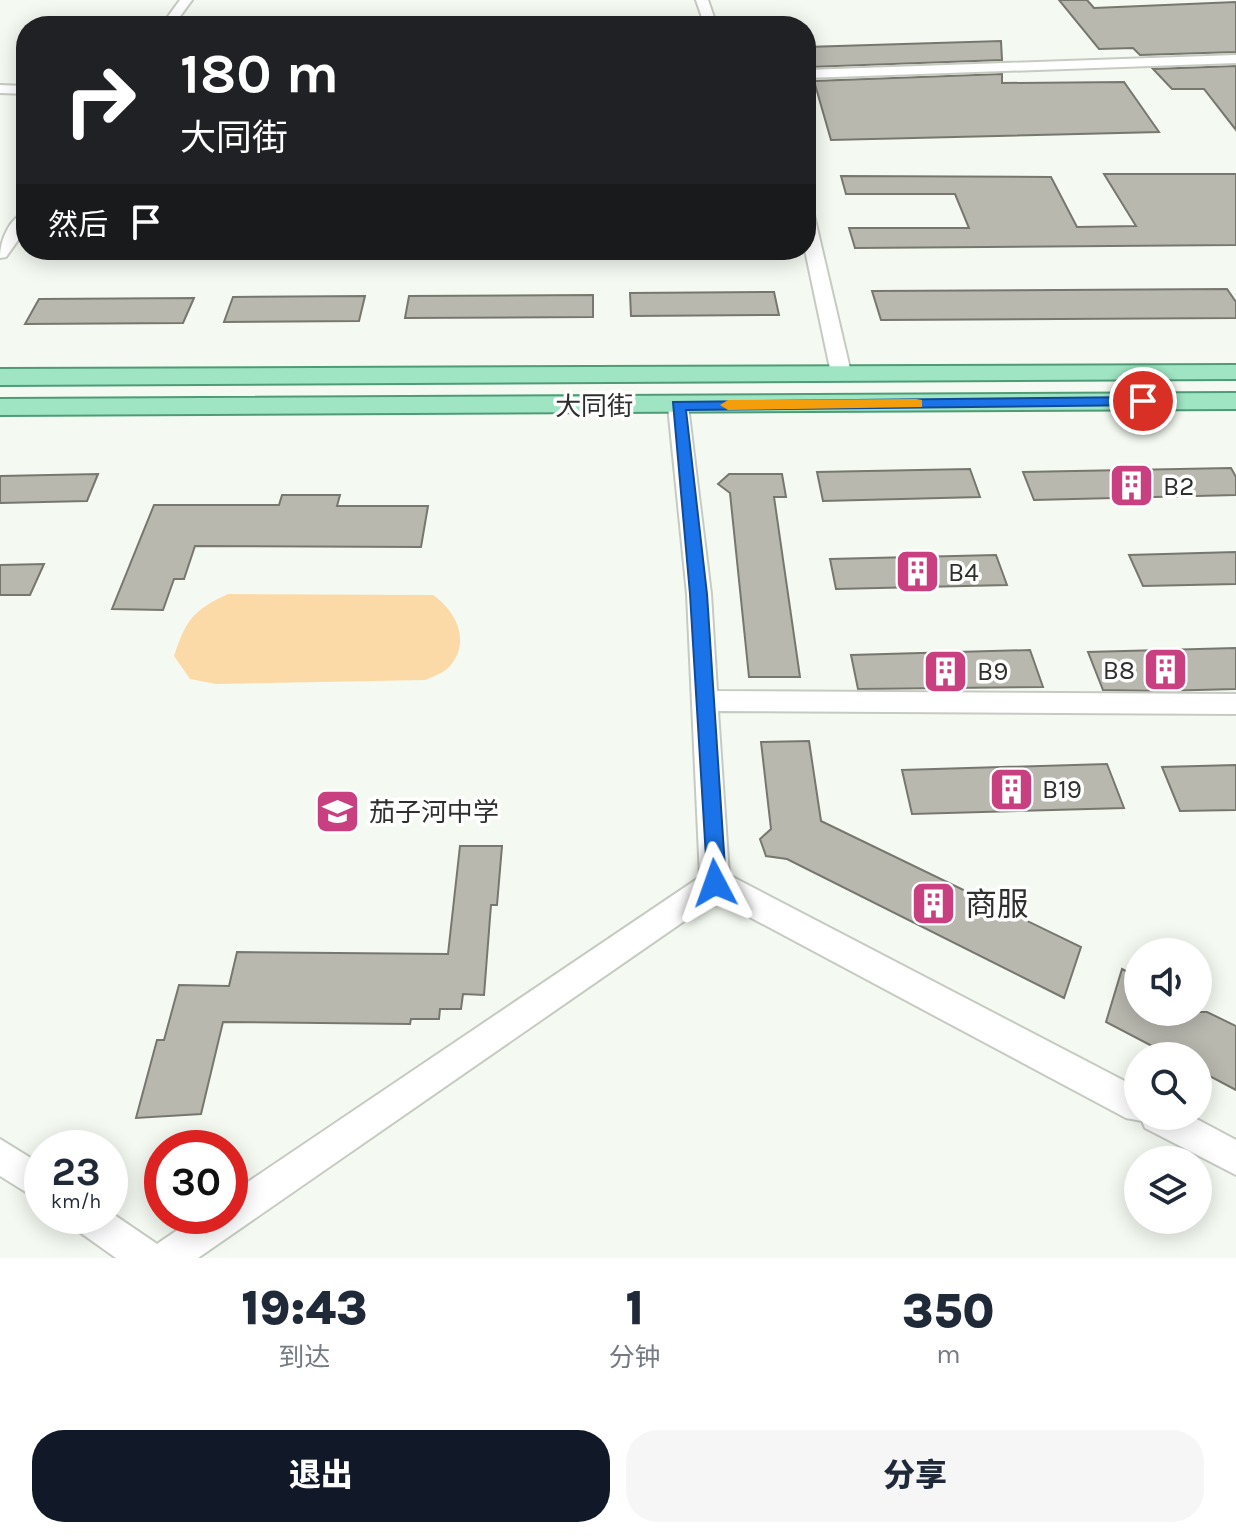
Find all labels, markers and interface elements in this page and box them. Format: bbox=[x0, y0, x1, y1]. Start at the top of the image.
text: 180 m bbox=[180, 41, 339, 106]
icon: right bbox=[48, 48, 152, 152]
text: 大同街 bbox=[180, 117, 288, 159]
icon: arrive bbox=[124, 200, 168, 244]
text: 然后 bbox=[48, 207, 108, 243]
pin bbox=[1109, 367, 1177, 435]
icon: arrive bbox=[1121, 379, 1165, 423]
street label: 大同街 bbox=[555, 391, 633, 422]
building icon: B2 bbox=[1108, 462, 1156, 510]
place label: B2 bbox=[1163, 471, 1194, 502]
building icon: B4 bbox=[893, 548, 941, 596]
place label: B4 bbox=[948, 557, 979, 588]
building icon: B8 bbox=[1142, 646, 1190, 694]
building icon: B9 bbox=[922, 647, 970, 695]
place label: B8 bbox=[1103, 655, 1135, 686]
place label: B9 bbox=[977, 656, 1008, 687]
building icon: B19 bbox=[987, 765, 1035, 813]
place label: B19 bbox=[1042, 774, 1082, 805]
school or university icon: 茄子河中学 bbox=[314, 788, 362, 836]
place label: 茄子河中学 bbox=[369, 797, 499, 828]
position arrow bbox=[673, 841, 757, 925]
building icon: 商服 bbox=[910, 880, 958, 928]
place label: 商服 bbox=[965, 886, 1029, 923]
map controls bbox=[1124, 938, 1212, 1234]
button: sound bbox=[1124, 938, 1212, 1026]
button: search bbox=[1124, 1042, 1212, 1130]
speed limit sign: 30 bbox=[144, 1130, 248, 1234]
button: layers bbox=[1124, 1146, 1212, 1234]
text: 23 bbox=[51, 1148, 101, 1195]
text: km/h bbox=[51, 1190, 101, 1213]
text: 19:43 bbox=[241, 1280, 367, 1336]
text: 1 bbox=[625, 1280, 644, 1336]
text: 350 bbox=[902, 1283, 995, 1339]
text: m bbox=[936, 1339, 960, 1370]
text: 到达 bbox=[278, 1342, 330, 1373]
text: 分钟 bbox=[609, 1342, 661, 1373]
button: 退出 bbox=[32, 1430, 610, 1522]
button: 分享 bbox=[626, 1430, 1204, 1522]

